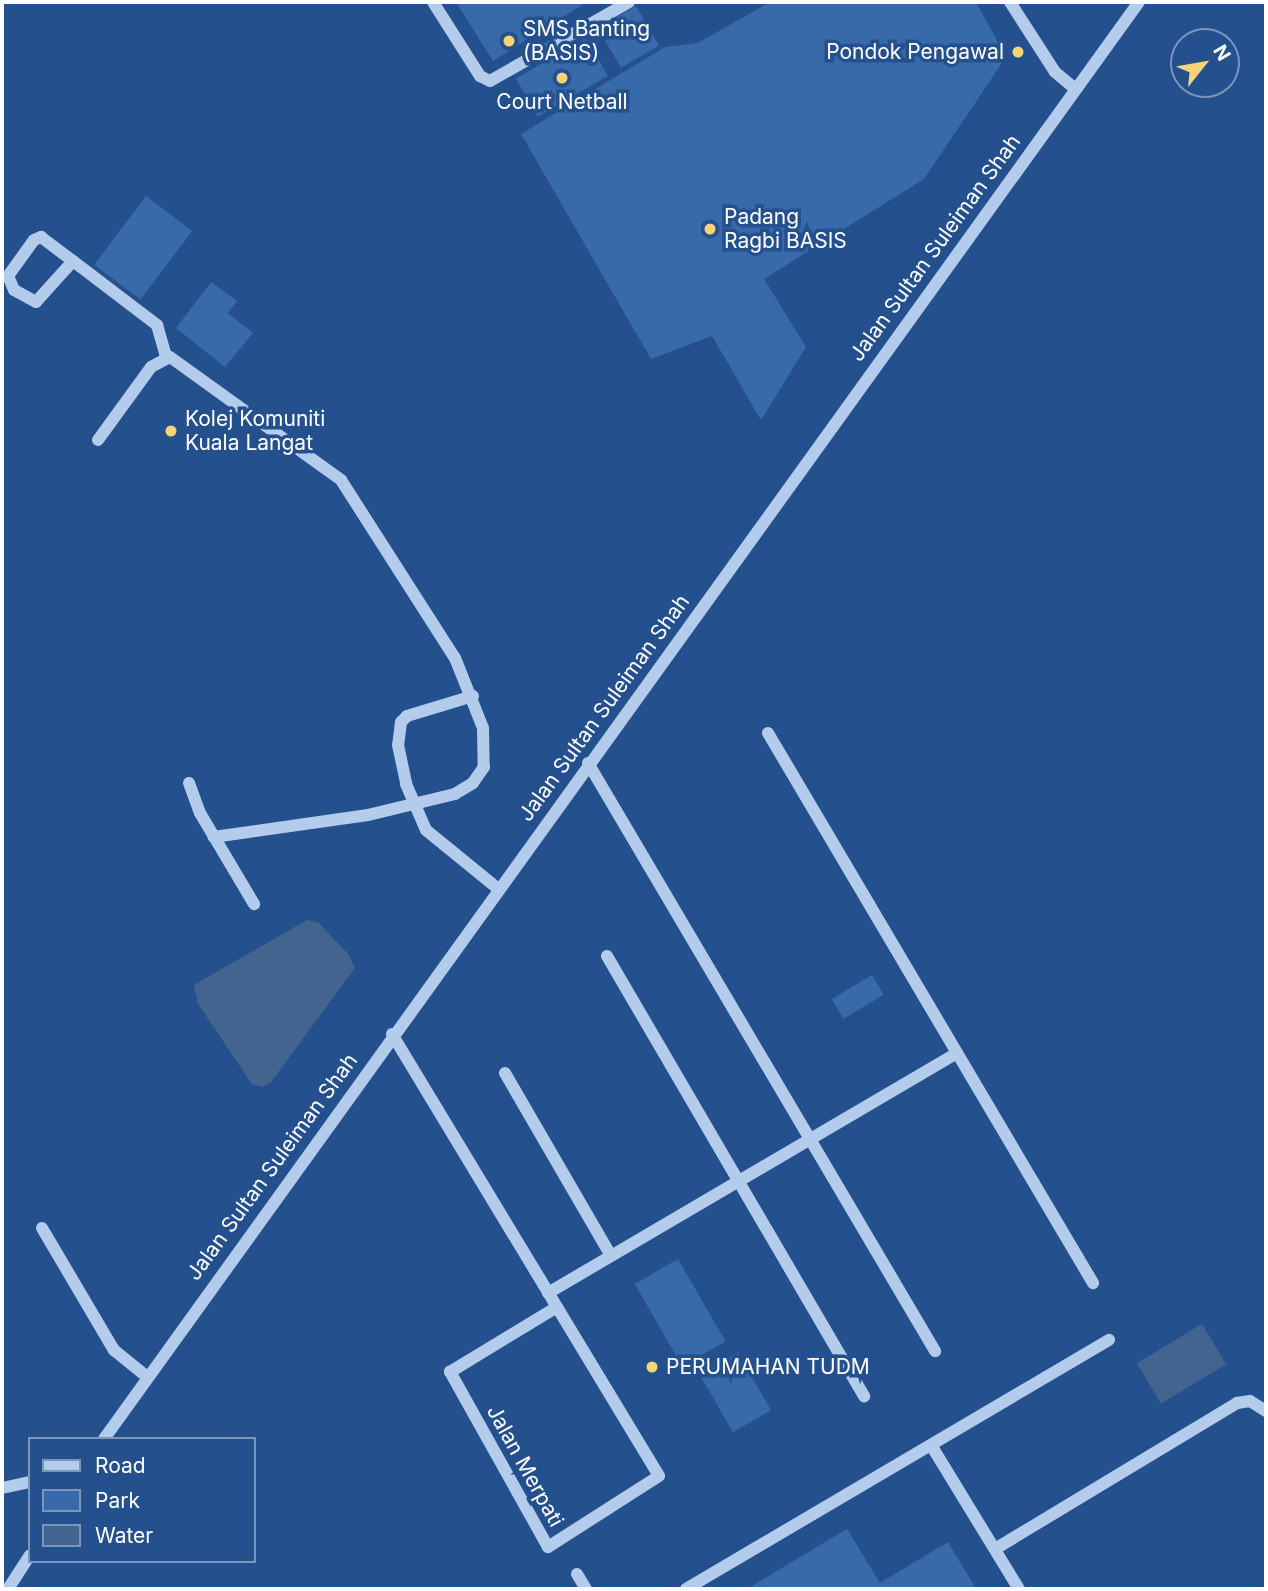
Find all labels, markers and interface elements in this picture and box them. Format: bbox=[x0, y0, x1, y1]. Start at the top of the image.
place label: SMS Banting (BASIS) bbox=[523, 16, 650, 66]
north arrow bbox=[1170, 28, 1240, 98]
marker: SMS Banting (BASIS) bbox=[501, 33, 517, 49]
place label: Pondok Pengawal bbox=[826, 39, 1004, 65]
text: N bbox=[1208, 41, 1235, 65]
marker: Pondok Pengawal bbox=[1010, 44, 1026, 60]
marker: Court Netball bbox=[554, 70, 570, 86]
place label: Court Netball bbox=[496, 89, 628, 115]
street label: Jalan Sultan Suleiman Shah bbox=[844, 130, 1026, 366]
place label: Padang Ragbi BASIS bbox=[724, 204, 847, 254]
marker: Padang Ragbi BASIS bbox=[702, 221, 718, 237]
place label: Kolej Komuniti Kuala Langat bbox=[185, 406, 325, 456]
marker: Kolej Komuniti Kuala Langat bbox=[163, 423, 179, 439]
street label: Jalan Sultan Suleiman Shah bbox=[513, 590, 695, 826]
street label: Jalan Sultan Suleiman Shah bbox=[181, 1049, 363, 1285]
place label: PERUMAHAN TUDM bbox=[666, 1354, 870, 1380]
marker: PERUMAHAN TUDM bbox=[644, 1359, 660, 1375]
street label: Jalan Merpati bbox=[481, 1401, 569, 1531]
legend bbox=[28, 1437, 256, 1563]
text: Road bbox=[95, 1453, 146, 1478]
text: Park bbox=[95, 1488, 140, 1513]
text: Water bbox=[95, 1523, 153, 1548]

